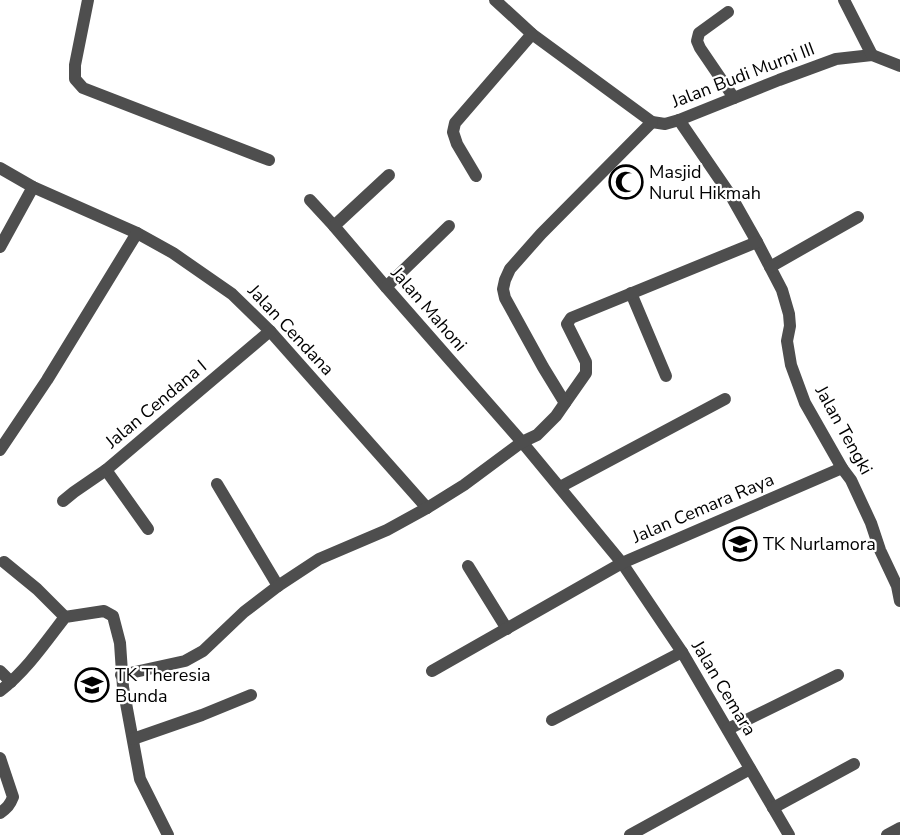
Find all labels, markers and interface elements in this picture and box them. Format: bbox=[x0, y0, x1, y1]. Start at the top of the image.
street label: Jalan Budi Murni III bbox=[667, 37, 818, 114]
place label: Masjid Nurul Hikmah bbox=[649, 160, 761, 205]
mosque icon: Masjid Nurul Hikmah bbox=[608, 164, 644, 200]
street label: Jalan Mahoni bbox=[385, 261, 472, 356]
street label: Jalan Cendana bbox=[242, 279, 339, 381]
street label: Jalan Cendana I bbox=[99, 355, 212, 454]
street label: Jalan Tengki bbox=[809, 380, 878, 479]
street label: Jalan Cemara Raya bbox=[628, 467, 778, 549]
school or university icon: TK Nurlamora bbox=[722, 526, 758, 562]
place label: TK Nurlamora bbox=[763, 532, 876, 556]
street label: Jalan Cemara bbox=[686, 635, 762, 740]
place label: TK Theresia Bunda bbox=[115, 663, 211, 708]
school or university icon: TK Theresia Bunda bbox=[74, 667, 110, 703]

